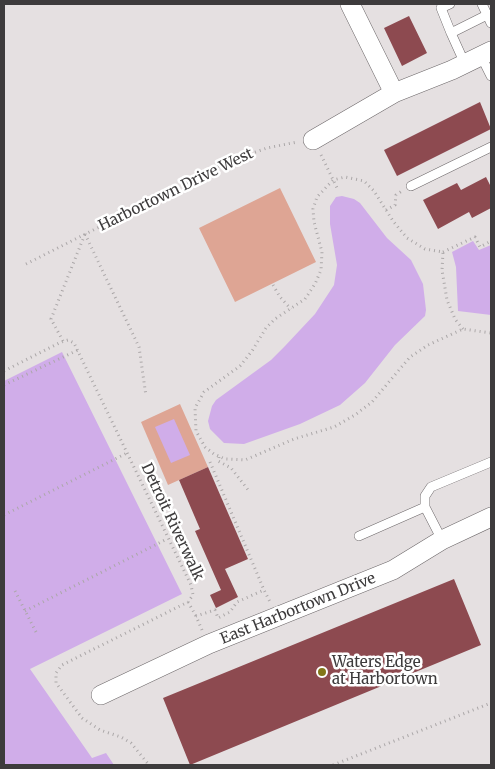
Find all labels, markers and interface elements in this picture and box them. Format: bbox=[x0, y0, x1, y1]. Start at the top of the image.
street label: Harbortown Drive West bbox=[96, 145, 256, 235]
street label: Detroit Riverwalk bbox=[137, 460, 207, 584]
street label: East Harbortown Drive bbox=[218, 570, 378, 648]
place label: Waters Edge at Harbortown bbox=[332, 654, 438, 689]
marker: Waters Edge at Harbortown bbox=[316, 666, 328, 678]

